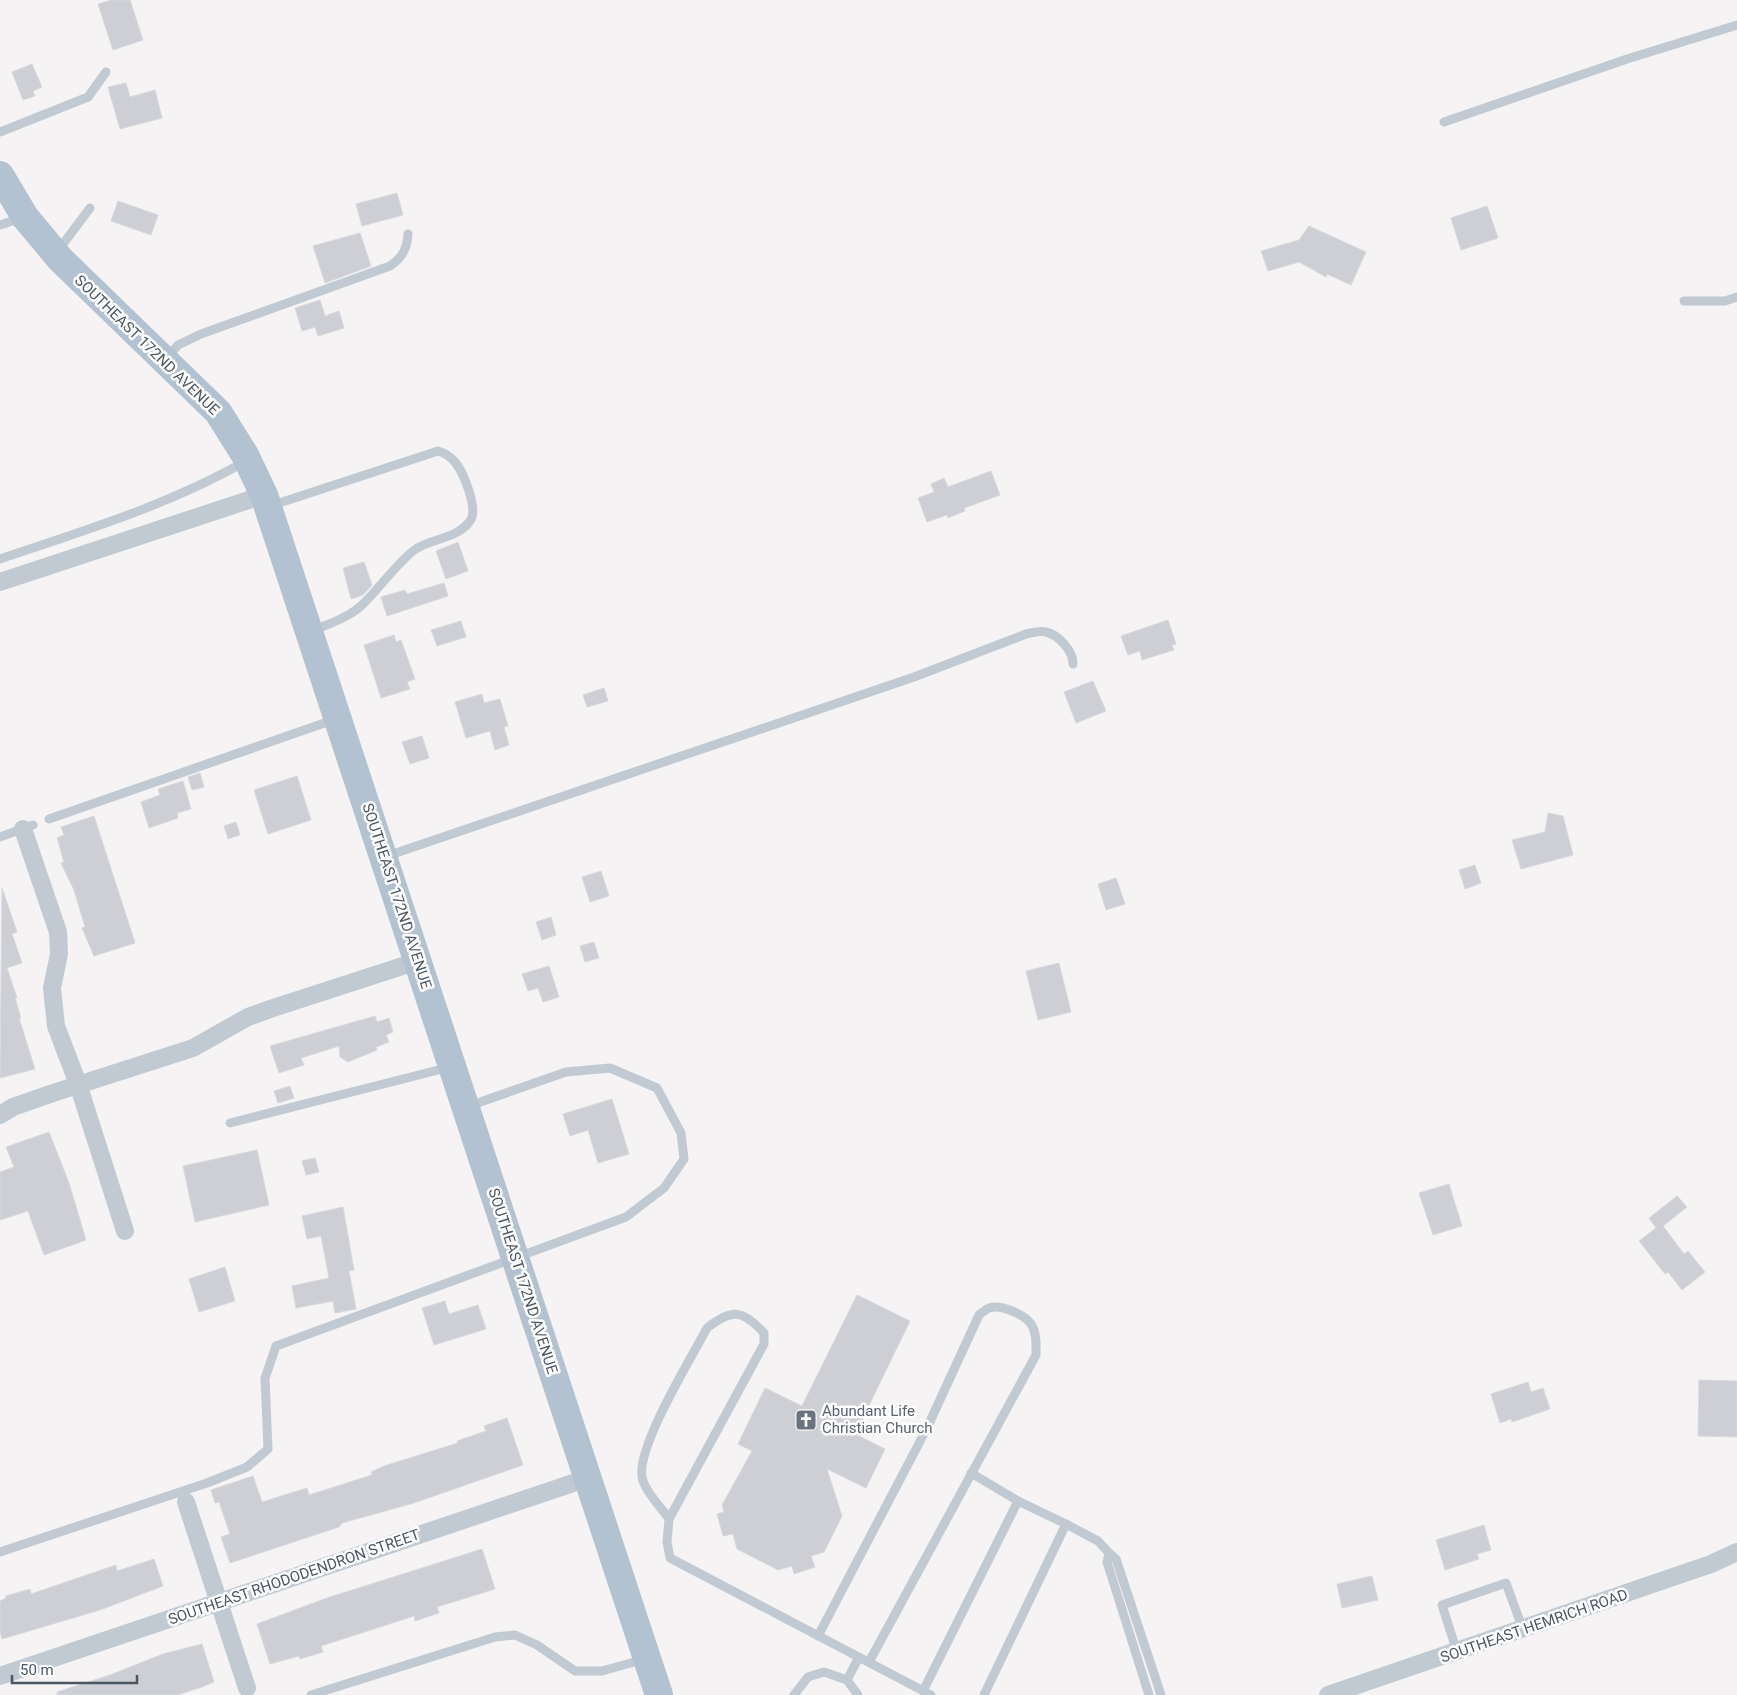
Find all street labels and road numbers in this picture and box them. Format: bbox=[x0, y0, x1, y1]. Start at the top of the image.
street label: SOUTHEAST 172ND AVENUE bbox=[71, 271, 223, 419]
street label: SOUTHEAST 172ND AVENUE bbox=[358, 801, 436, 991]
street label: SOUTHEAST 172ND AVENUE bbox=[484, 1186, 562, 1376]
street label: SOUTHEAST RHODODENDRON STREET bbox=[166, 1525, 422, 1629]
street label: SOUTHEAST HEMRICH ROAD bbox=[1438, 1585, 1630, 1667]

